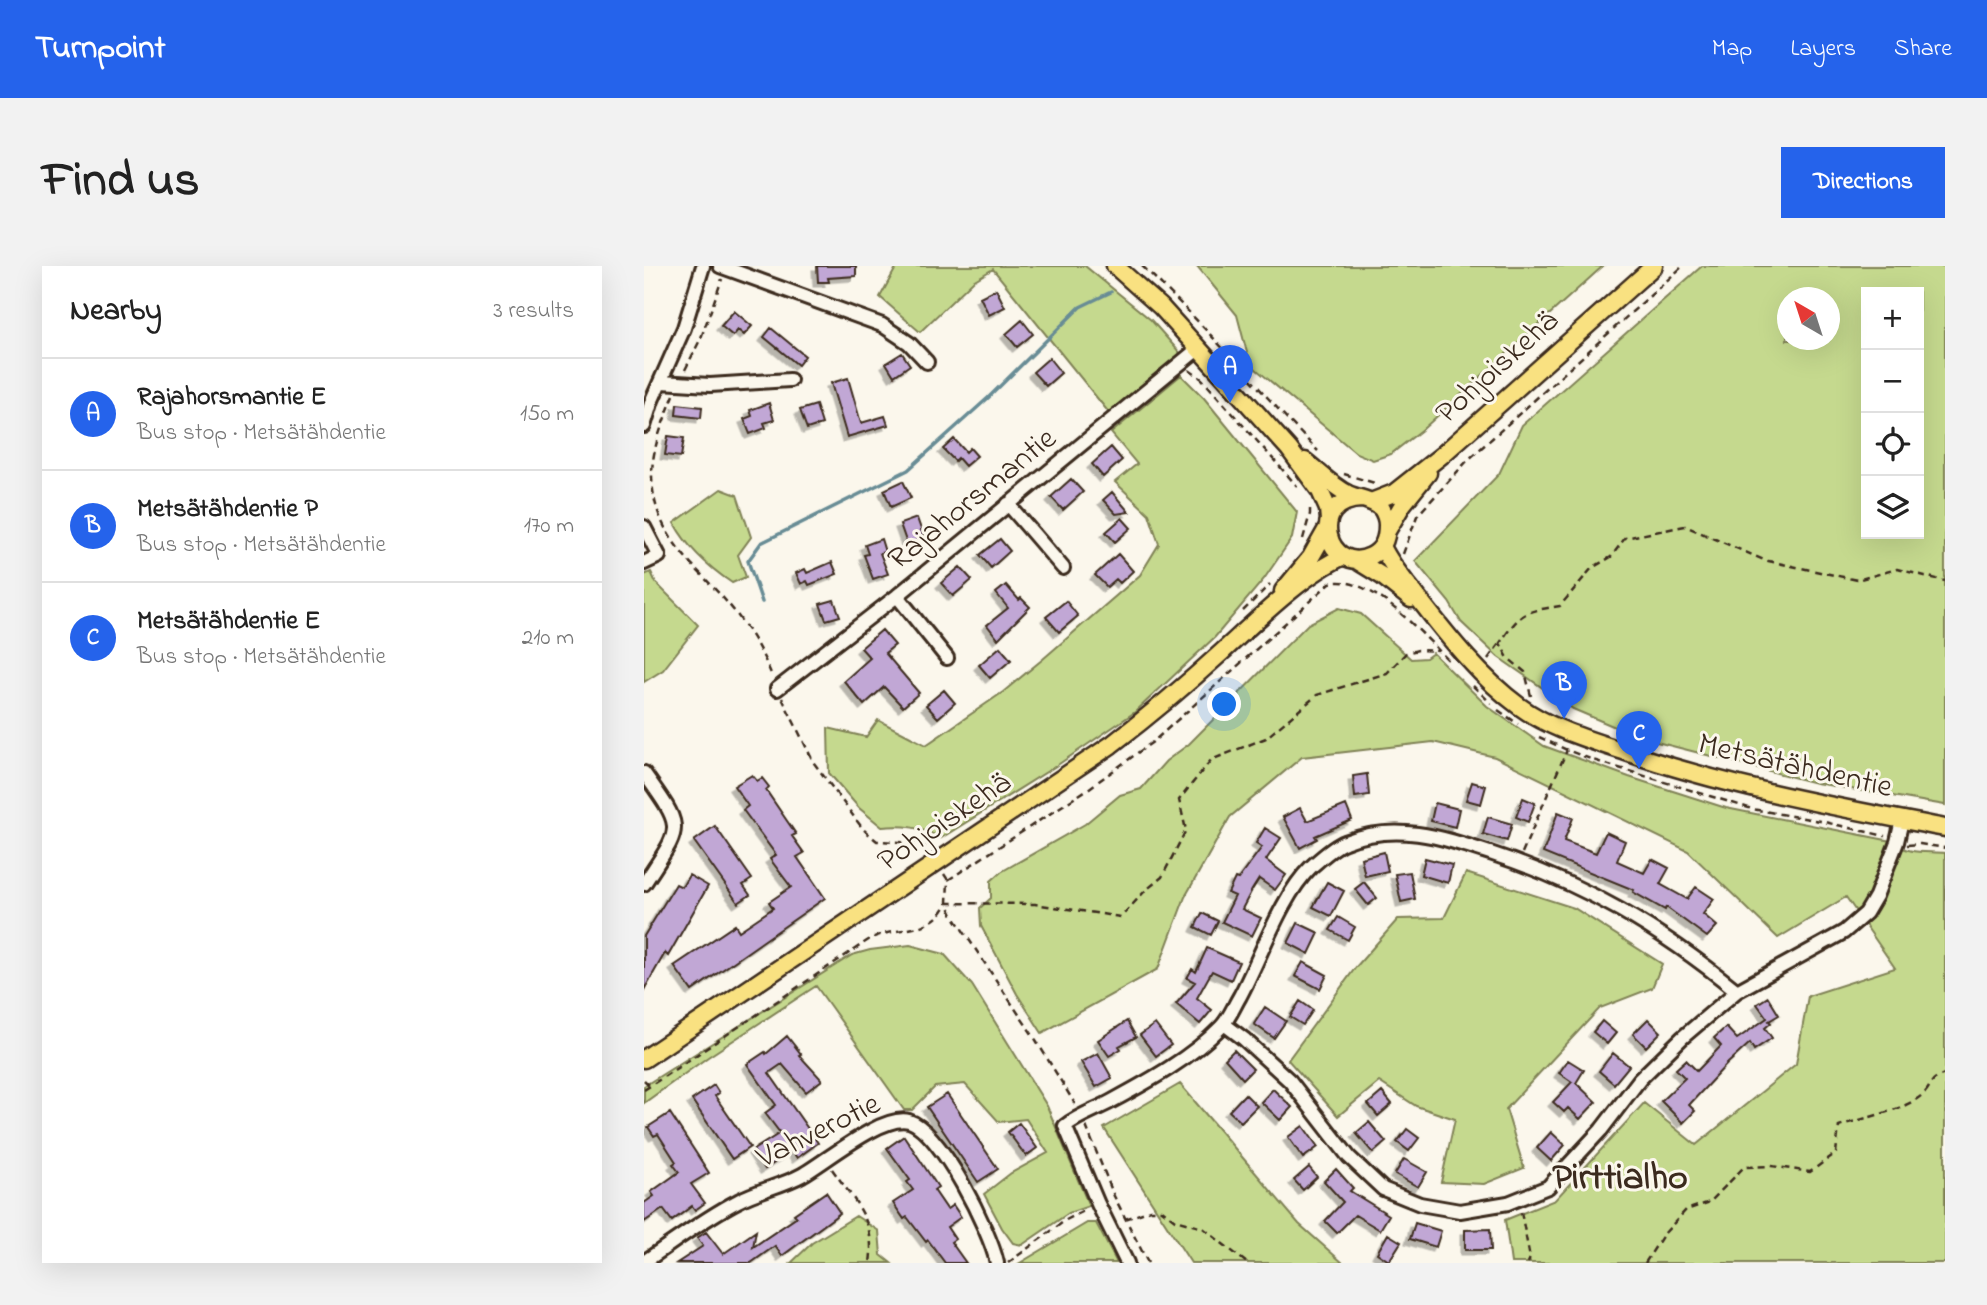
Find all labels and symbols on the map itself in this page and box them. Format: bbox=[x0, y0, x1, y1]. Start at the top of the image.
north arrow bbox=[1777, 287, 1840, 350]
street label: Pohjoiskehä bbox=[1426, 300, 1570, 436]
pin: A bbox=[1207, 345, 1253, 403]
street label: Rajahorsmantie bbox=[878, 417, 1068, 583]
pin: B bbox=[1541, 661, 1587, 719]
your location bbox=[1207, 687, 1241, 721]
pin: C bbox=[1616, 711, 1662, 769]
street label: Metsätähdentie bbox=[1693, 722, 1897, 812]
street label: Pohjoiskehä bbox=[869, 761, 1021, 885]
street label: Vahverotie bbox=[748, 1082, 889, 1183]
district label: Pirttialho bbox=[1552, 1151, 1688, 1207]

